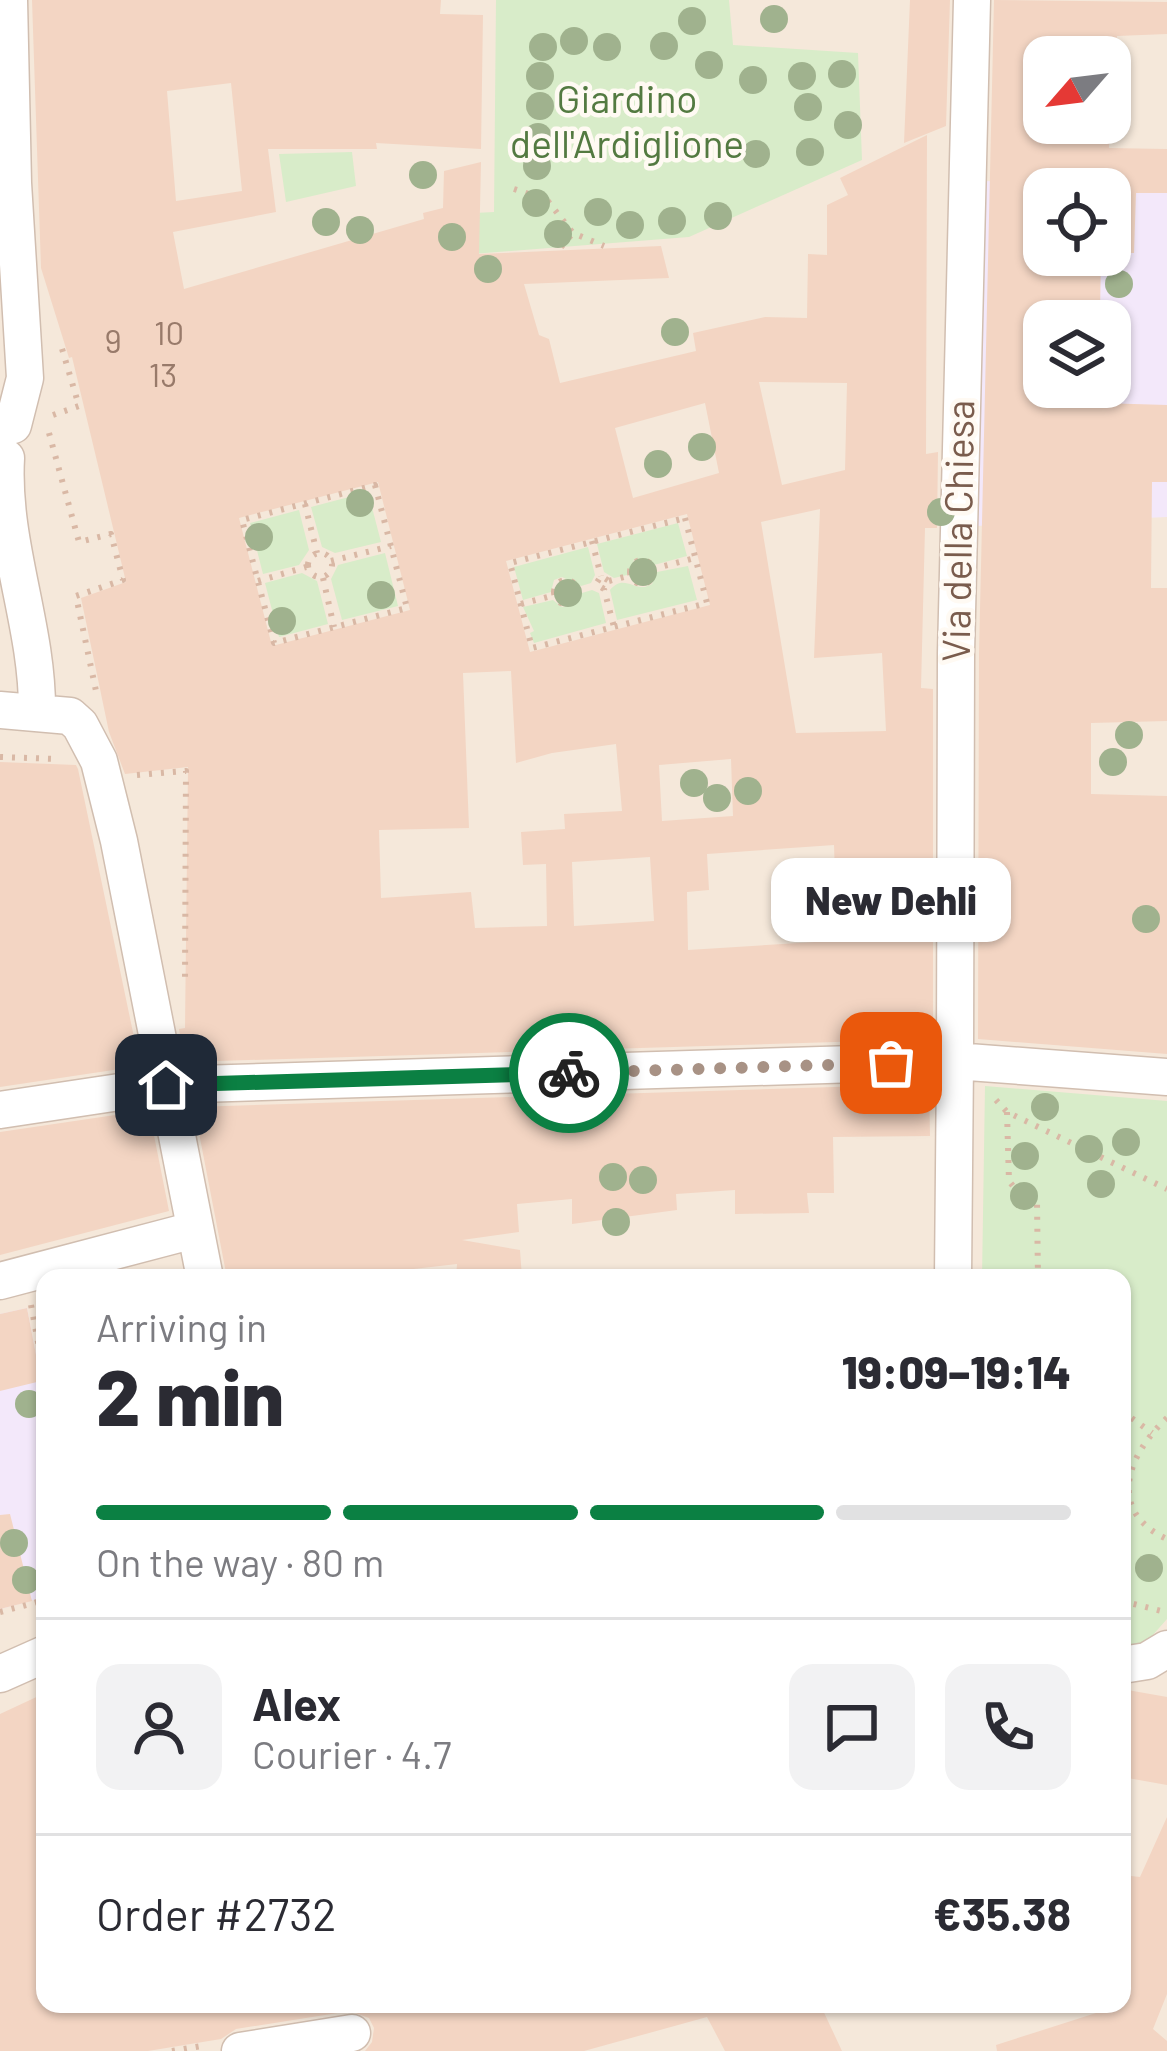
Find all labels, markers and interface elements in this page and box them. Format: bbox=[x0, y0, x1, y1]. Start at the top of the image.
north arrow bbox=[1023, 36, 1131, 144]
map controls bbox=[1023, 36, 1131, 408]
park label: Giardino dell'Ardiglione bbox=[510, 74, 744, 166]
button: locate bbox=[1023, 168, 1131, 276]
button: layers bbox=[1023, 300, 1131, 408]
house number: 10 bbox=[154, 312, 184, 352]
house number: 9 bbox=[104, 320, 122, 360]
house number: 13 bbox=[149, 354, 177, 394]
street label: Via della Chiesa bbox=[931, 399, 982, 662]
callout: New Dehli bbox=[771, 859, 1011, 943]
text: New Dehli bbox=[805, 876, 977, 923]
pin bbox=[840, 1012, 942, 1114]
courier bbox=[509, 1013, 629, 1133]
icon: bag bbox=[858, 1030, 924, 1096]
pin bbox=[115, 1034, 217, 1136]
icon: bike bbox=[536, 1040, 602, 1106]
icon: home bbox=[133, 1052, 199, 1118]
text: Arriving in bbox=[96, 1303, 267, 1350]
text: 19:09–19:14 bbox=[842, 1344, 1071, 1398]
text: 2 min bbox=[96, 1348, 284, 1442]
text: On the way · 80 m bbox=[96, 1538, 384, 1585]
button: person bbox=[96, 1664, 222, 1790]
button: chat bbox=[789, 1664, 915, 1790]
button: phone bbox=[945, 1664, 1071, 1790]
text: Alex bbox=[252, 1676, 341, 1730]
text: Courier · 4.7 bbox=[252, 1730, 452, 1777]
text: Order #2732 bbox=[96, 1886, 336, 1940]
text: €35.38 bbox=[933, 1886, 1071, 1940]

